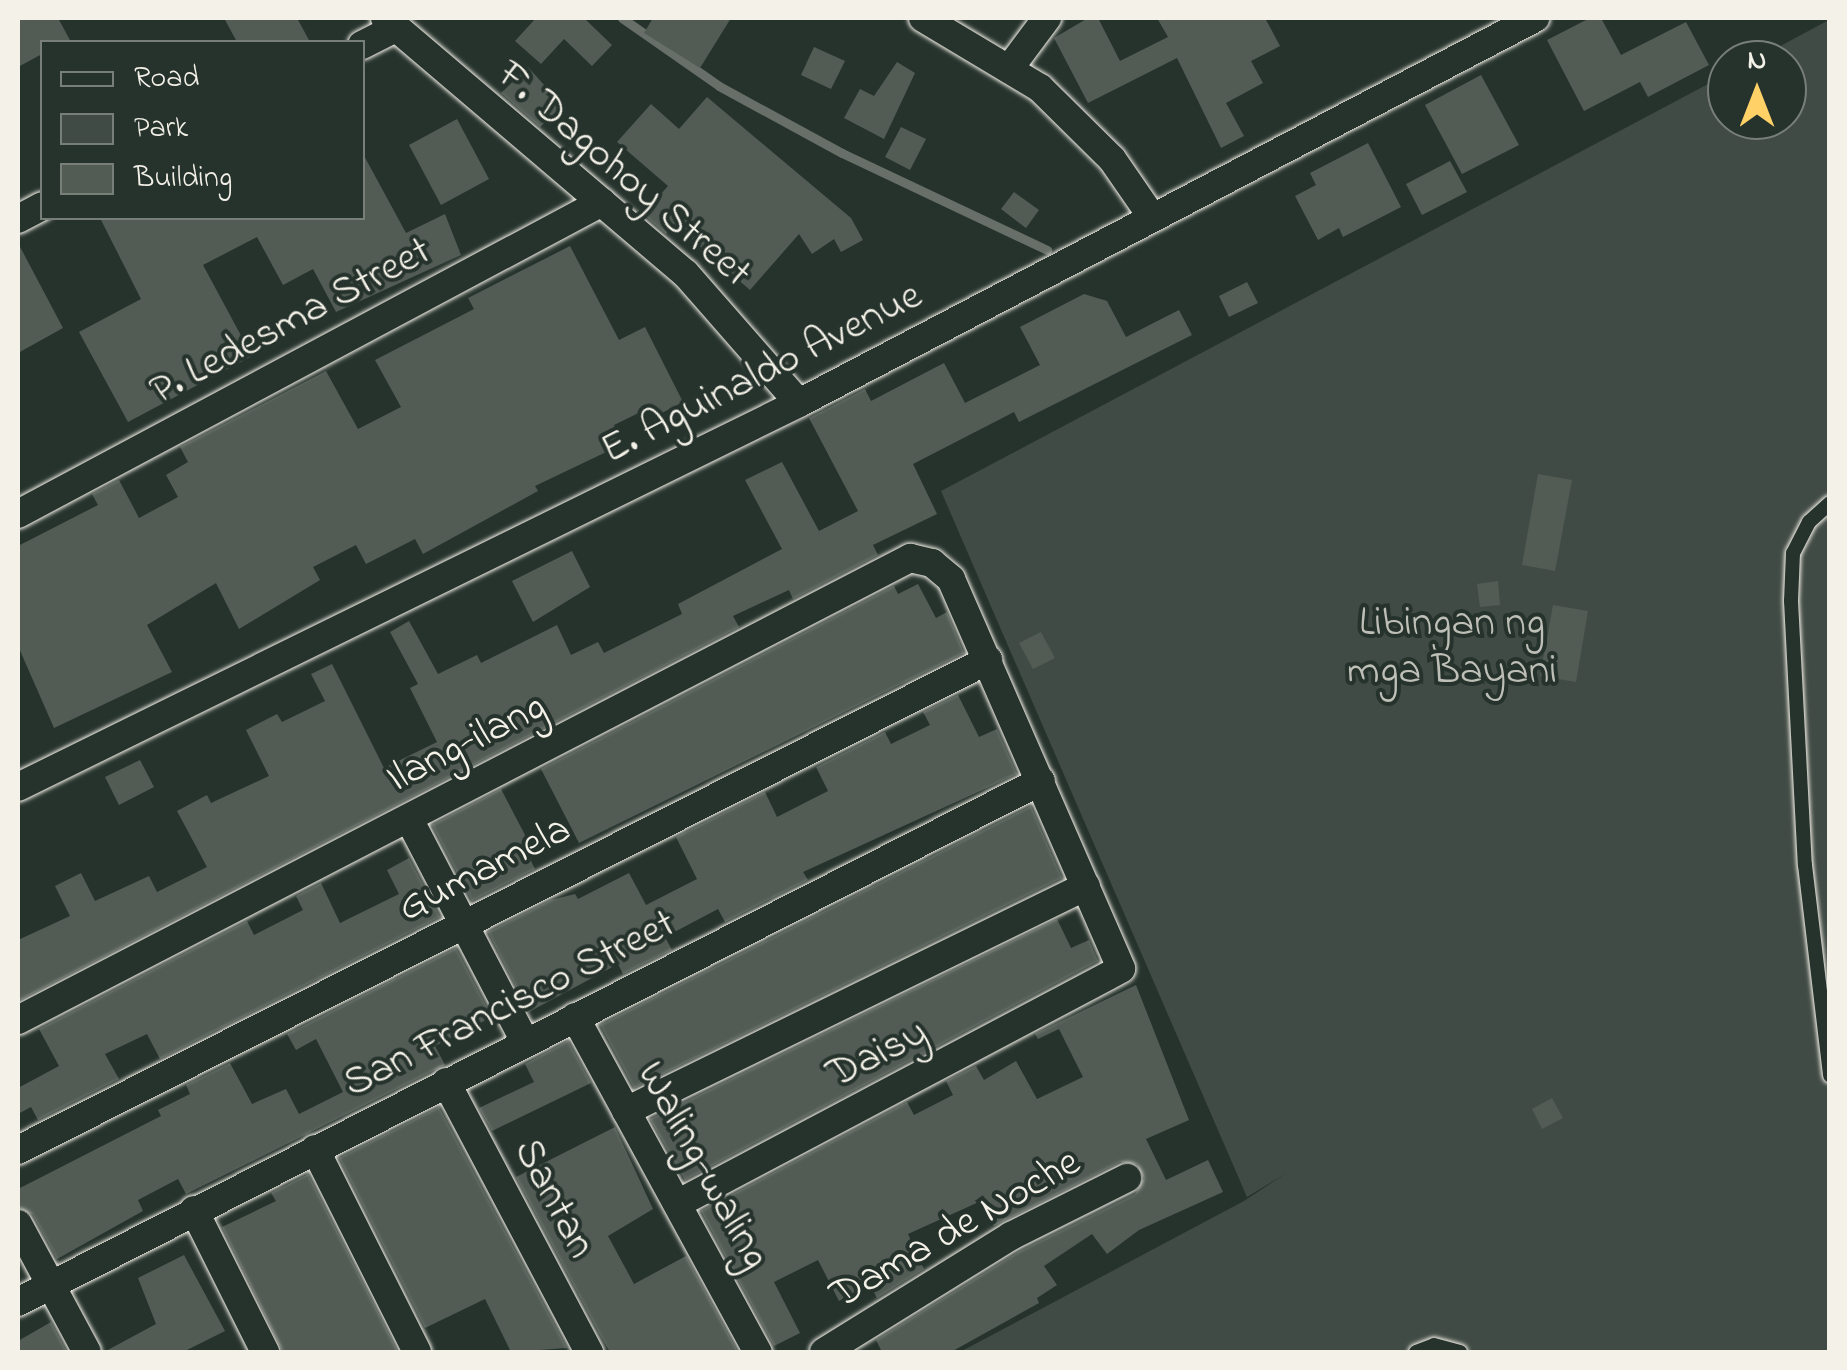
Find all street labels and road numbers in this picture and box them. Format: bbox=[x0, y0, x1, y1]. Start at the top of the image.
street label: F. Dagohoy Street bbox=[485, 51, 761, 299]
street label: P. Ledesma Street bbox=[142, 227, 440, 417]
street label: E. Aguinaldo Avenue bbox=[593, 271, 931, 477]
street label: Ilang-ilang bbox=[379, 683, 555, 805]
street label: Gumamela bbox=[390, 805, 580, 935]
street label: San Francisco Street bbox=[336, 900, 684, 1110]
street label: Daisy bbox=[819, 1009, 937, 1101]
street label: Waling-waling bbox=[624, 1053, 780, 1279]
street label: Santan bbox=[501, 1131, 605, 1267]
street label: Dama de Noche bbox=[822, 1138, 1090, 1322]

